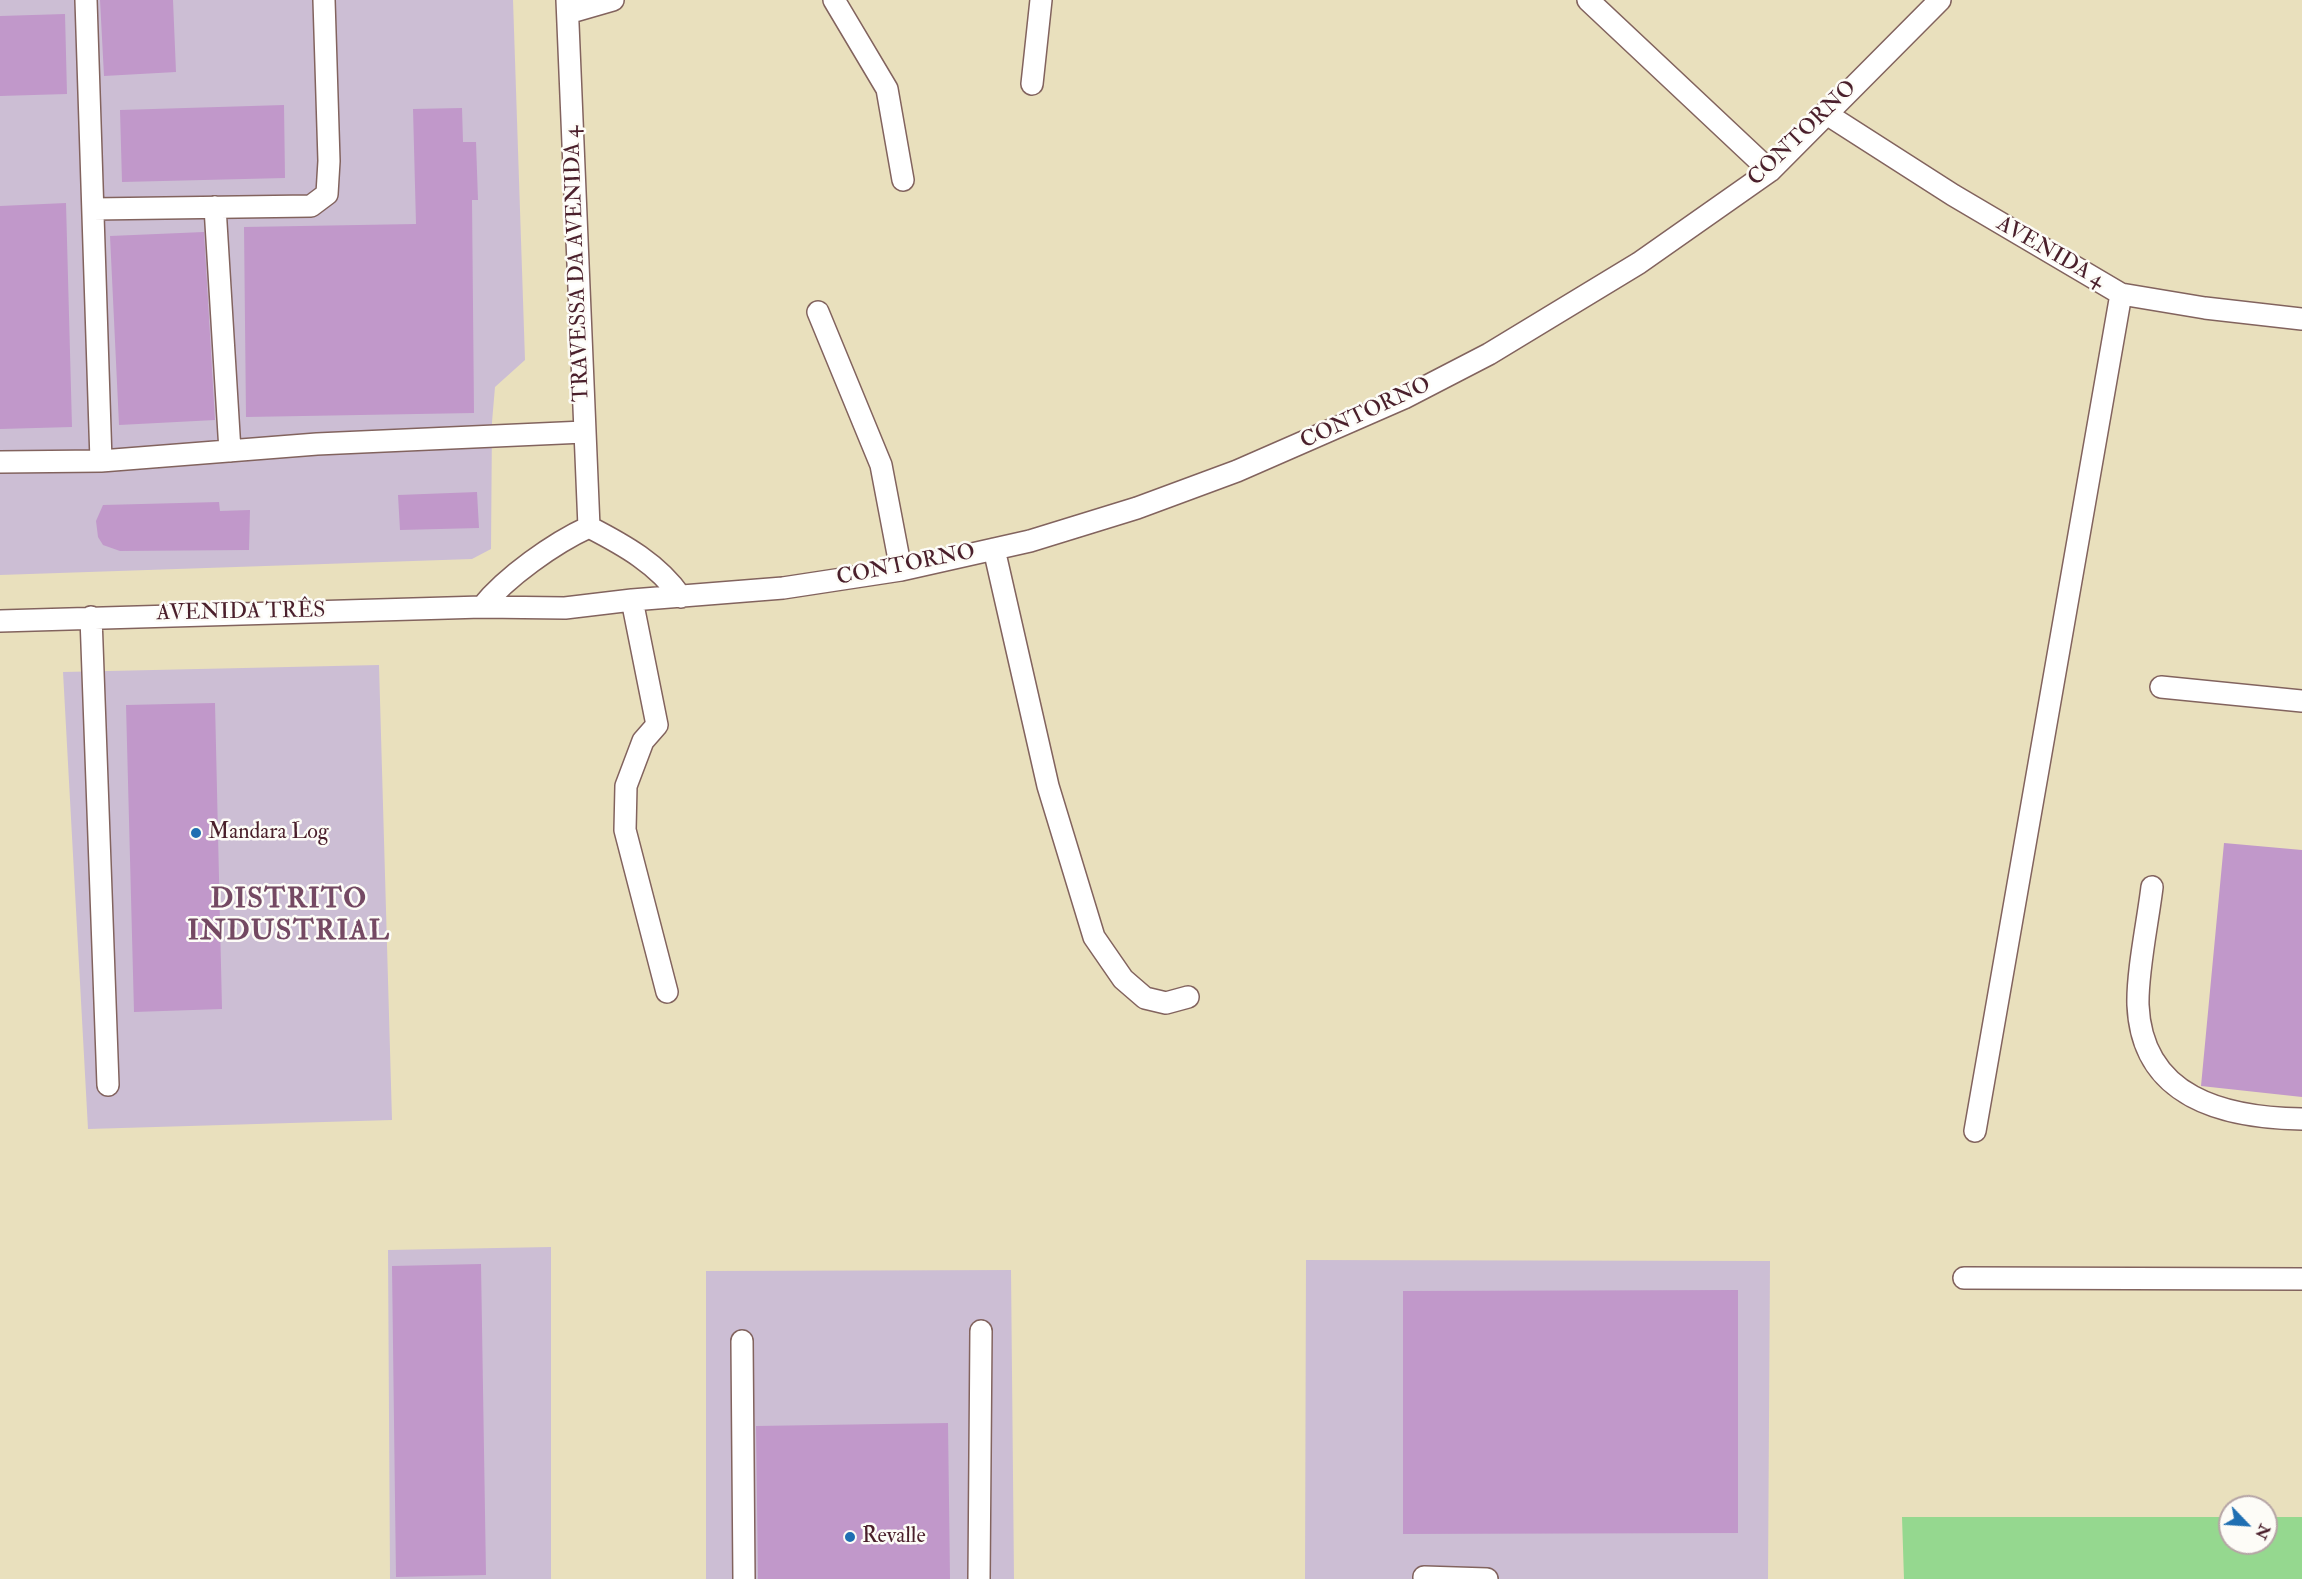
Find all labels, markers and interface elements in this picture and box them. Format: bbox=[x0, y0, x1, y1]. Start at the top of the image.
street label: CONTORNO bbox=[1743, 76, 1863, 192]
street label: TRAVESSA DA AVENIDA 4 bbox=[560, 126, 596, 402]
street label: AVENIDA 4 bbox=[1991, 211, 2109, 295]
street label: CONTORNO bbox=[1297, 372, 1435, 456]
street label: CONTORNO bbox=[834, 540, 978, 592]
street label: AVENIDA TRÊS bbox=[156, 598, 326, 628]
place label: Mandara Log bbox=[208, 820, 329, 846]
marker: Mandara Log bbox=[189, 826, 203, 840]
district label: DISTRITO INDUSTRIAL bbox=[187, 884, 391, 950]
north arrow bbox=[2218, 1495, 2278, 1555]
text: N bbox=[2250, 1521, 2275, 1542]
place label: Revalle bbox=[862, 1524, 926, 1550]
marker: Revalle bbox=[843, 1530, 857, 1544]

